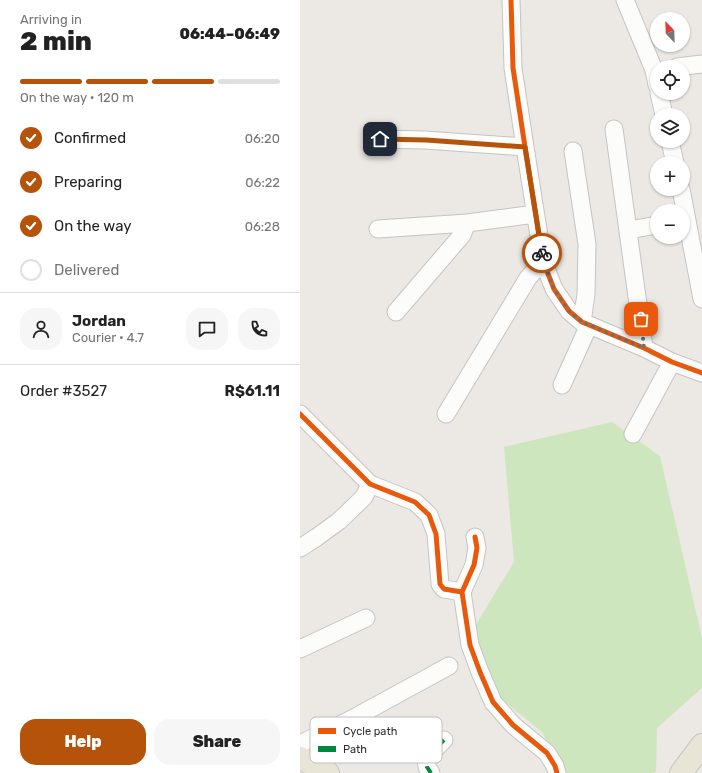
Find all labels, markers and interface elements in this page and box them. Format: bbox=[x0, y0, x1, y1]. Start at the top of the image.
text: Arriving in bbox=[20, 12, 82, 27]
north arrow bbox=[650, 12, 690, 52]
map controls bbox=[650, 12, 690, 244]
text: 06:44–06:49 bbox=[179, 25, 280, 43]
text: 2 min bbox=[20, 26, 92, 57]
button: locate bbox=[650, 60, 690, 100]
text: On the way · 120 m bbox=[20, 90, 134, 105]
button: layers bbox=[650, 108, 690, 148]
pin bbox=[363, 122, 397, 156]
icon: check bbox=[20, 127, 42, 149]
icon: home bbox=[369, 128, 391, 150]
text: Confirmed bbox=[54, 129, 126, 147]
text: 06:20 bbox=[245, 131, 280, 146]
button: + bbox=[650, 156, 690, 196]
icon: check bbox=[20, 171, 42, 193]
text: Preparing bbox=[54, 173, 122, 191]
text: 06:22 bbox=[245, 175, 280, 190]
button: − bbox=[650, 204, 690, 244]
icon: check bbox=[20, 215, 42, 237]
text: On the way bbox=[54, 217, 132, 235]
text: 06:28 bbox=[245, 219, 280, 234]
courier bbox=[522, 233, 562, 273]
icon: bike bbox=[531, 242, 553, 264]
text: Delivered bbox=[54, 261, 119, 279]
pin bbox=[624, 302, 658, 336]
button: person bbox=[20, 308, 62, 350]
button: chat bbox=[186, 308, 228, 350]
button: phone bbox=[238, 308, 280, 350]
icon: bag bbox=[630, 308, 652, 330]
text: Jordan bbox=[72, 312, 126, 330]
text: Courier · 4.7 bbox=[72, 330, 144, 345]
text: Order #3527 bbox=[20, 382, 107, 400]
text: R$61.11 bbox=[225, 382, 280, 400]
legend bbox=[310, 717, 442, 763]
button: Help bbox=[20, 719, 146, 765]
button: Share bbox=[154, 719, 280, 765]
text: Cycle path bbox=[343, 725, 397, 738]
text: Path bbox=[343, 743, 367, 756]

